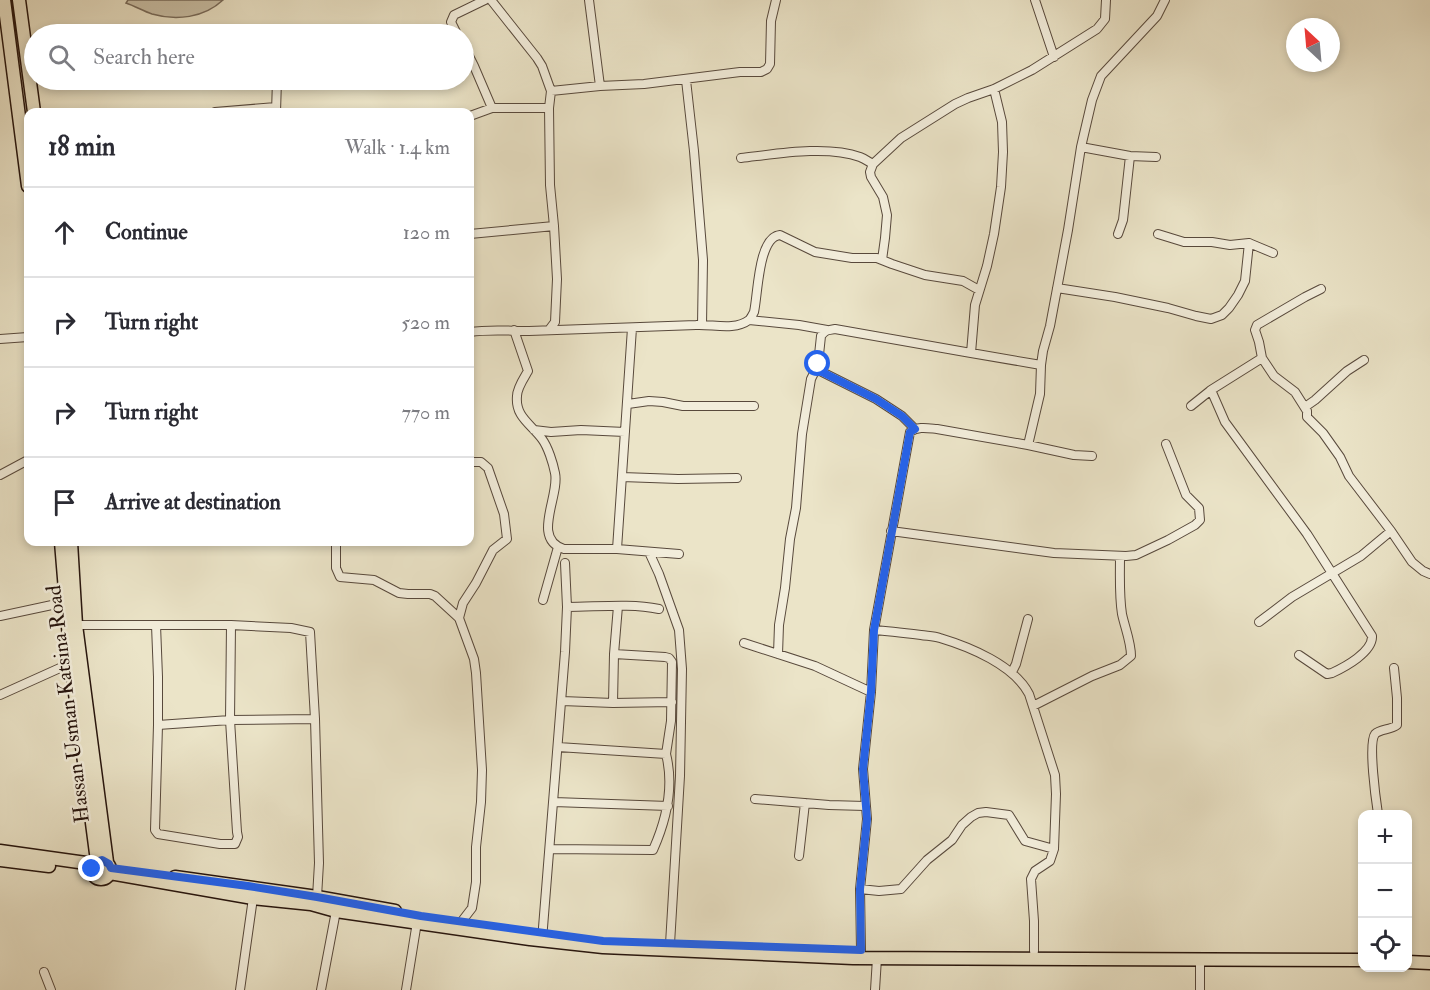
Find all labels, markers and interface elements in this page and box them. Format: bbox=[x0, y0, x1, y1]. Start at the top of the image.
north arrow bbox=[1286, 18, 1340, 72]
search box bbox=[24, 24, 474, 90]
icon: search bbox=[45, 41, 78, 74]
text: Search here bbox=[93, 43, 195, 71]
text: 18 min bbox=[48, 131, 115, 163]
text: Walk · 1.4 km bbox=[345, 135, 450, 160]
icon: ahead bbox=[48, 216, 81, 249]
text: Continue bbox=[105, 218, 188, 246]
text: 120 m bbox=[403, 220, 450, 245]
icon: right bbox=[48, 306, 81, 339]
text: Turn right bbox=[105, 308, 198, 336]
text: 520 m bbox=[401, 310, 450, 335]
route start bbox=[804, 350, 830, 376]
icon: right bbox=[48, 396, 81, 429]
text: Turn right bbox=[105, 398, 198, 426]
text: 770 m bbox=[402, 400, 450, 425]
icon: arrive bbox=[48, 486, 81, 519]
text: Arrive at destination bbox=[105, 488, 281, 516]
street label: Hassan Usman Katsina Road bbox=[40, 583, 96, 824]
map controls bbox=[1358, 810, 1412, 972]
button: + bbox=[1358, 810, 1412, 864]
route end bbox=[78, 855, 104, 881]
button: − bbox=[1358, 864, 1412, 918]
button: locate bbox=[1358, 918, 1412, 972]

